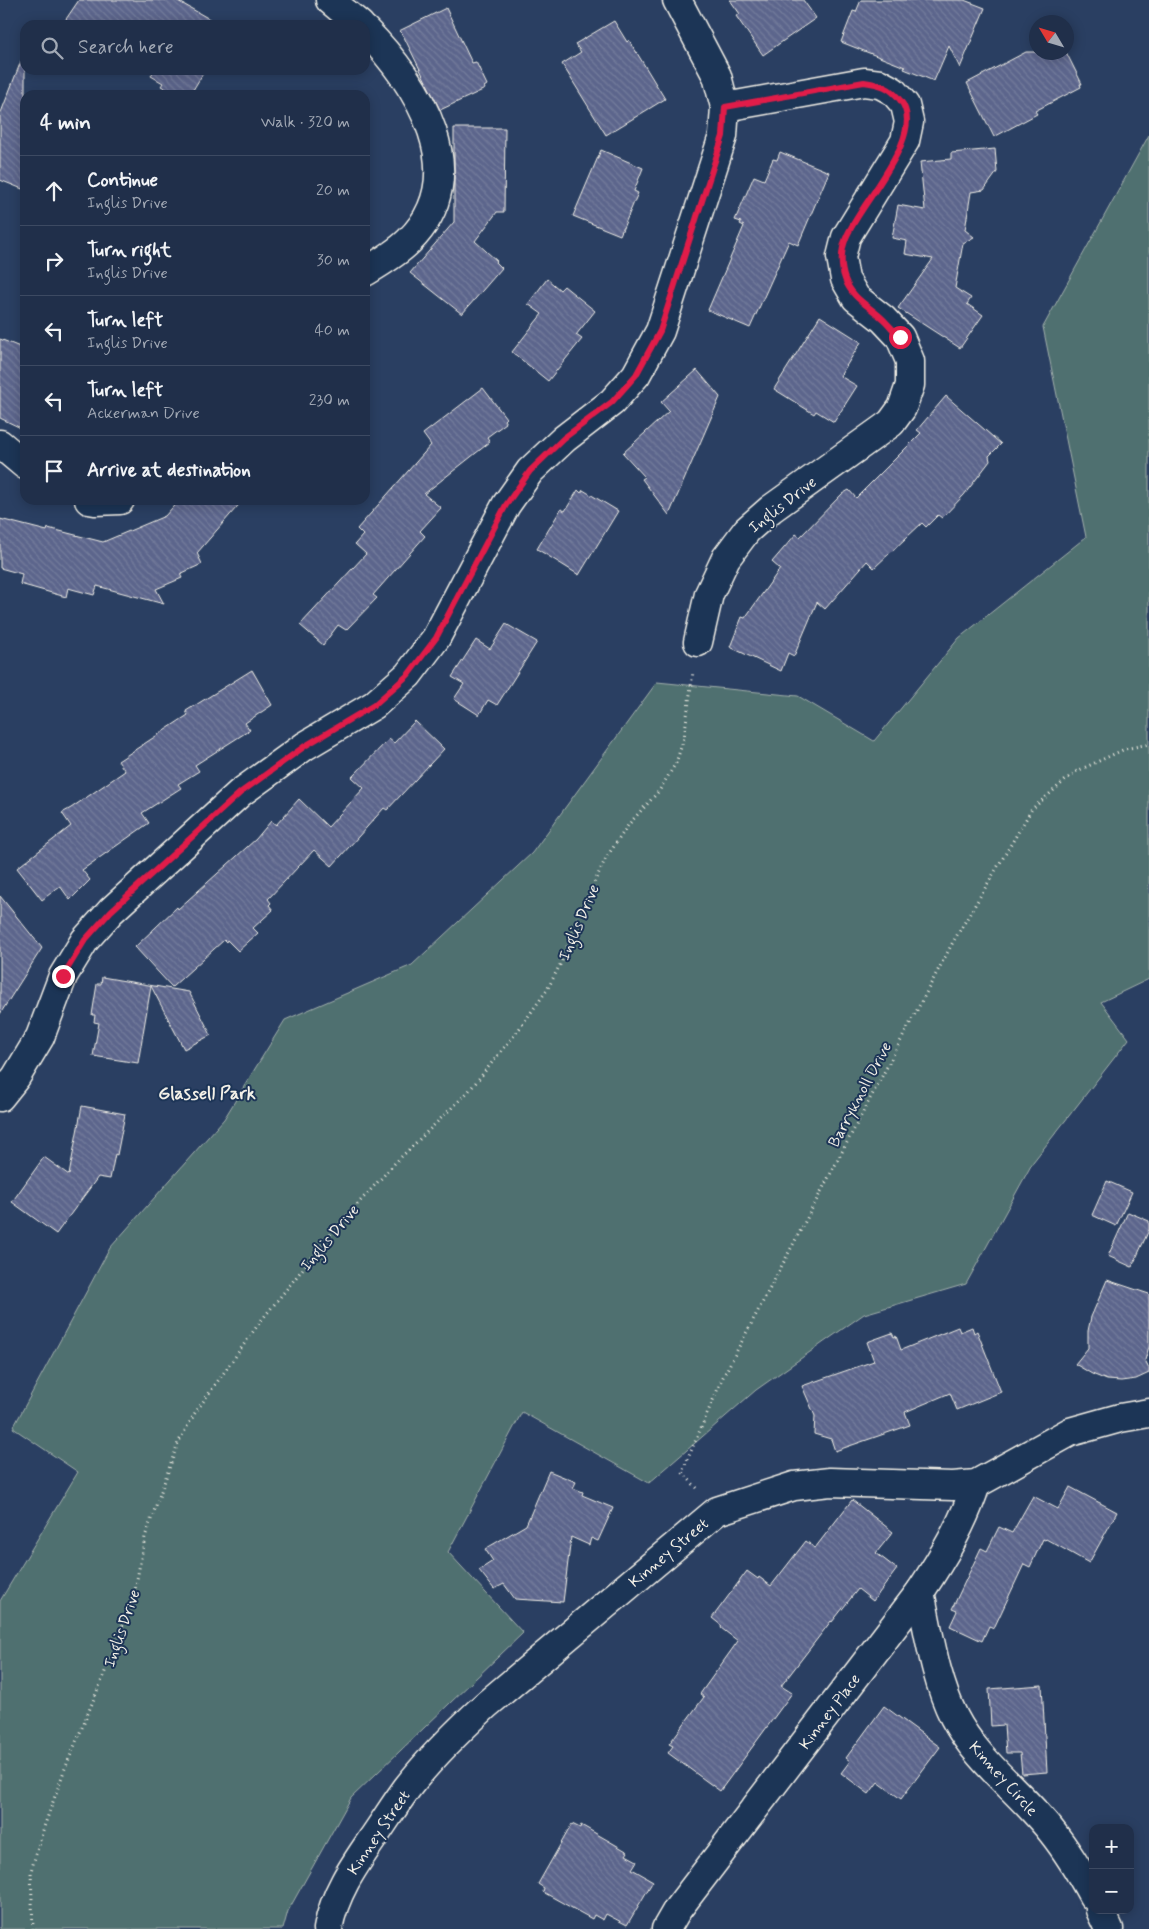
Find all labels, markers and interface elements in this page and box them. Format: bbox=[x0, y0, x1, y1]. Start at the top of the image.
north arrow bbox=[1029, 15, 1074, 60]
search box bbox=[20, 20, 370, 75]
icon: search bbox=[38, 34, 66, 62]
text: Search here bbox=[78, 35, 174, 60]
text: 4 min bbox=[40, 109, 91, 137]
text: Walk · 320 m bbox=[261, 112, 350, 133]
text: Continue bbox=[87, 168, 158, 193]
icon: ahead bbox=[40, 177, 68, 205]
text: 20 m bbox=[316, 180, 350, 201]
text: Inglis Drive bbox=[87, 193, 168, 214]
text: Turn right bbox=[87, 238, 171, 263]
icon: right bbox=[40, 247, 68, 275]
text: 30 m bbox=[317, 250, 350, 271]
text: Inglis Drive bbox=[87, 263, 168, 284]
text: Turn left bbox=[87, 308, 163, 333]
icon: left bbox=[40, 317, 68, 345]
text: 40 m bbox=[314, 320, 350, 341]
route start bbox=[889, 326, 912, 349]
text: Inglis Drive bbox=[87, 333, 168, 354]
text: Turn left bbox=[87, 378, 163, 403]
icon: left bbox=[40, 387, 68, 415]
text: 230 m bbox=[309, 390, 350, 411]
text: Ackerman Drive bbox=[87, 403, 200, 424]
icon: arrive bbox=[40, 457, 68, 485]
text: Arrive at destination bbox=[87, 458, 251, 483]
street label: Inglis Drive bbox=[745, 472, 822, 539]
street label: Inglis Drive bbox=[554, 881, 606, 964]
route end bbox=[52, 965, 75, 988]
street label: Barryknoll Drive bbox=[824, 1038, 897, 1151]
district label: Glassell Park bbox=[158, 1082, 256, 1106]
street label: Inglis Drive bbox=[296, 1200, 365, 1276]
street label: Kinney Street bbox=[625, 1514, 713, 1593]
street label: Inglis Drive bbox=[99, 1587, 146, 1670]
street label: Kinney Place bbox=[795, 1670, 866, 1754]
street label: Kinney Circle bbox=[964, 1737, 1042, 1821]
street label: Kinney Street bbox=[343, 1786, 415, 1879]
map controls bbox=[1089, 1824, 1134, 1914]
button: + bbox=[1089, 1824, 1134, 1869]
button: − bbox=[1089, 1869, 1134, 1914]

